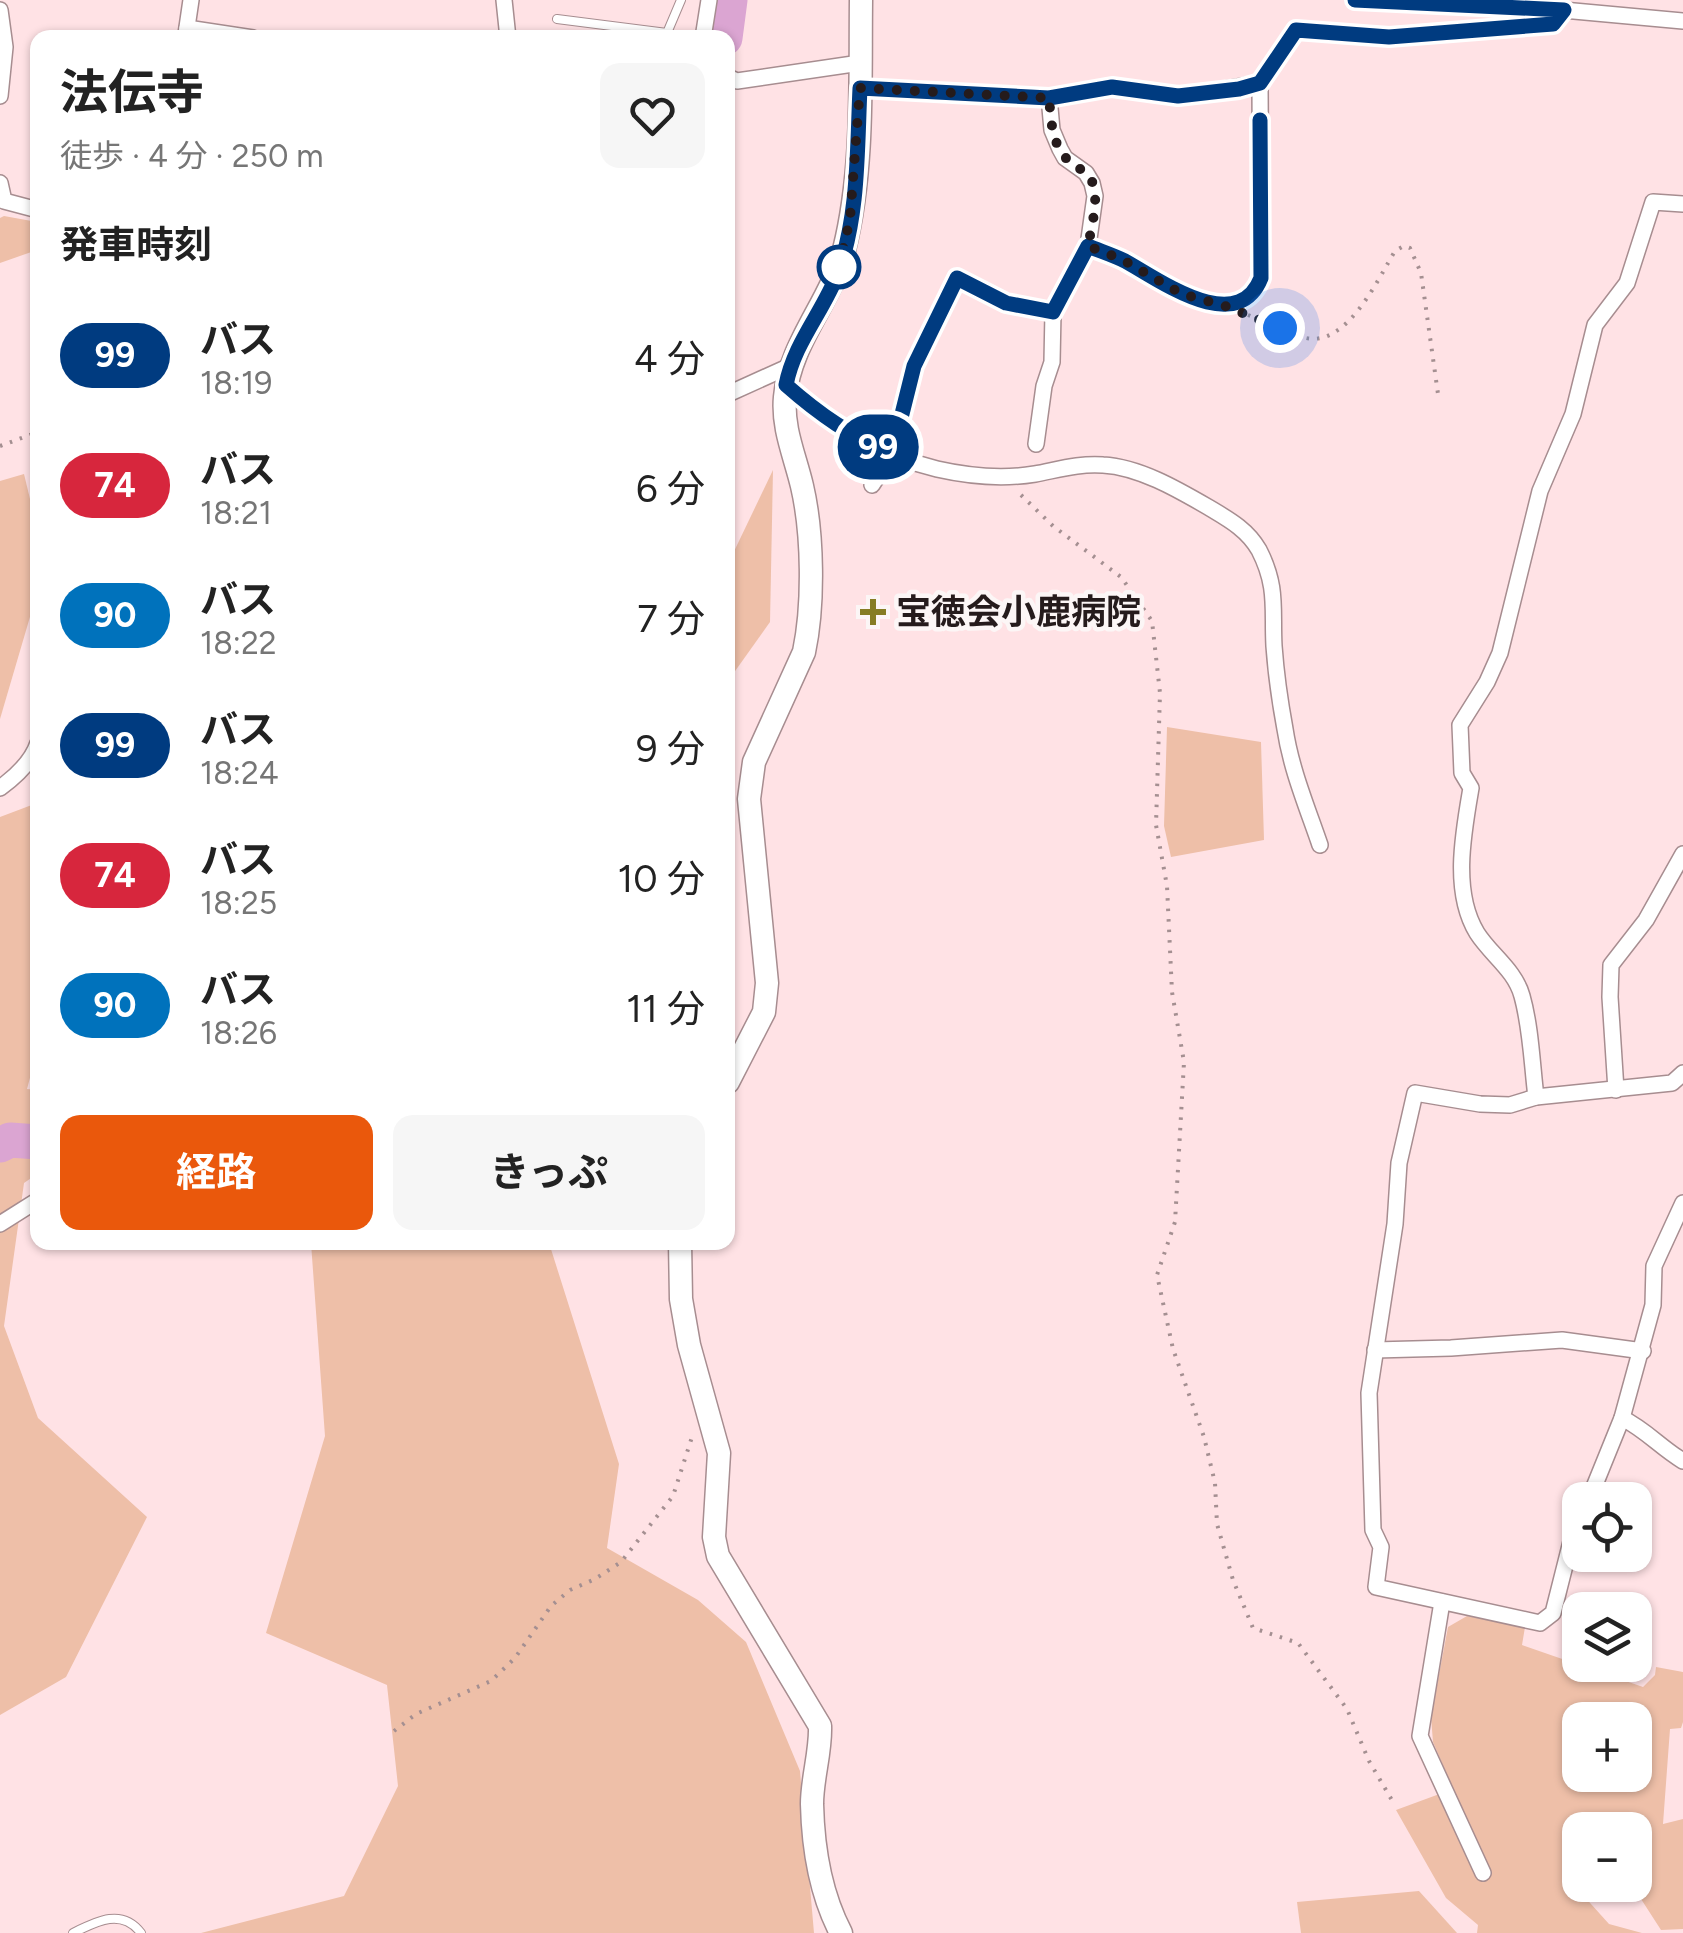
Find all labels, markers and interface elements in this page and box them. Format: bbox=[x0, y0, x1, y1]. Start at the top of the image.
text: 法伝寺 bbox=[60, 63, 204, 121]
button: heart bbox=[600, 63, 705, 168]
text: 徒歩 · 4 分 · 250 m bbox=[60, 137, 324, 175]
text: 発車時刻 bbox=[60, 222, 212, 268]
unlabelled marker bbox=[818, 246, 860, 288]
your location bbox=[1255, 303, 1305, 353]
text: バス bbox=[200, 317, 276, 363]
text: 99 bbox=[95, 334, 135, 376]
text: 4 分 bbox=[634, 336, 705, 382]
text: 18:19 bbox=[200, 364, 272, 402]
line badge: 99 bbox=[833, 414, 923, 480]
text: 99 bbox=[858, 426, 898, 468]
text: バス bbox=[200, 447, 276, 493]
text: 74 bbox=[94, 464, 136, 506]
text: 6 分 bbox=[636, 466, 705, 512]
text: 18:21 bbox=[200, 494, 272, 532]
text: バス bbox=[200, 577, 276, 623]
place label: 宝徳会小鹿病院 bbox=[896, 591, 1141, 633]
text: 90 bbox=[94, 594, 136, 636]
text: 7 分 bbox=[637, 596, 705, 642]
marker: 宝徳会小鹿病院 bbox=[860, 599, 886, 625]
text: 18:22 bbox=[200, 624, 277, 662]
text: バス bbox=[200, 707, 276, 753]
text: 99 bbox=[95, 724, 135, 766]
text: 9 分 bbox=[636, 726, 705, 772]
text: 18:24 bbox=[200, 754, 279, 792]
text: バス bbox=[200, 837, 276, 883]
text: 74 bbox=[94, 854, 136, 896]
text: 10 分 bbox=[618, 856, 705, 902]
text: 18:25 bbox=[200, 884, 277, 922]
text: バス bbox=[200, 967, 276, 1013]
text: 90 bbox=[94, 984, 136, 1026]
text: 11 分 bbox=[626, 986, 705, 1032]
text: 18:26 bbox=[200, 1014, 277, 1052]
button: 経路 bbox=[60, 1115, 373, 1230]
button: きっぷ bbox=[393, 1115, 705, 1230]
map controls bbox=[1562, 1482, 1652, 1902]
button: locate bbox=[1562, 1482, 1652, 1572]
button: layers bbox=[1562, 1592, 1652, 1682]
button: + bbox=[1562, 1702, 1652, 1792]
button: − bbox=[1562, 1812, 1652, 1902]

